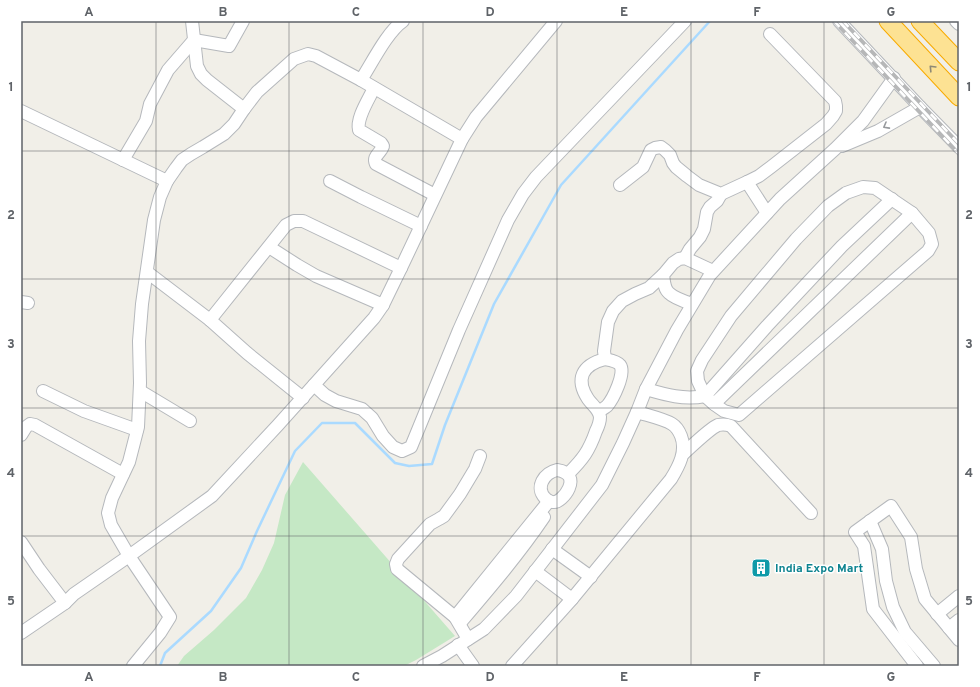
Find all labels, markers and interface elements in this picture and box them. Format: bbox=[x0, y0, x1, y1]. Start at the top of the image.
text: A bbox=[84, 5, 94, 21]
text: B bbox=[219, 5, 228, 21]
text: C bbox=[352, 5, 360, 21]
text: D bbox=[485, 5, 495, 21]
text: E bbox=[620, 5, 628, 21]
text: F bbox=[753, 5, 761, 21]
text: G bbox=[887, 5, 896, 21]
one-way arrow bbox=[930, 65, 937, 73]
text: 1 bbox=[8, 80, 14, 96]
text: 1 bbox=[966, 80, 972, 96]
one-way arrow bbox=[883, 121, 890, 129]
text: 2 bbox=[7, 208, 15, 224]
text: 2 bbox=[965, 208, 973, 224]
text: 3 bbox=[7, 337, 15, 353]
text: 3 bbox=[965, 337, 973, 353]
text: 4 bbox=[7, 466, 15, 482]
text: 4 bbox=[965, 466, 973, 482]
building icon: India Expo Mart bbox=[750, 557, 772, 579]
place label: India Expo Mart bbox=[775, 561, 863, 577]
text: 5 bbox=[7, 594, 15, 610]
text: 5 bbox=[965, 594, 973, 610]
text: A bbox=[84, 670, 94, 686]
text: B bbox=[219, 670, 228, 686]
text: C bbox=[352, 670, 360, 686]
text: D bbox=[485, 670, 495, 686]
text: E bbox=[620, 670, 628, 686]
text: F bbox=[753, 670, 761, 686]
text: G bbox=[887, 670, 896, 686]

